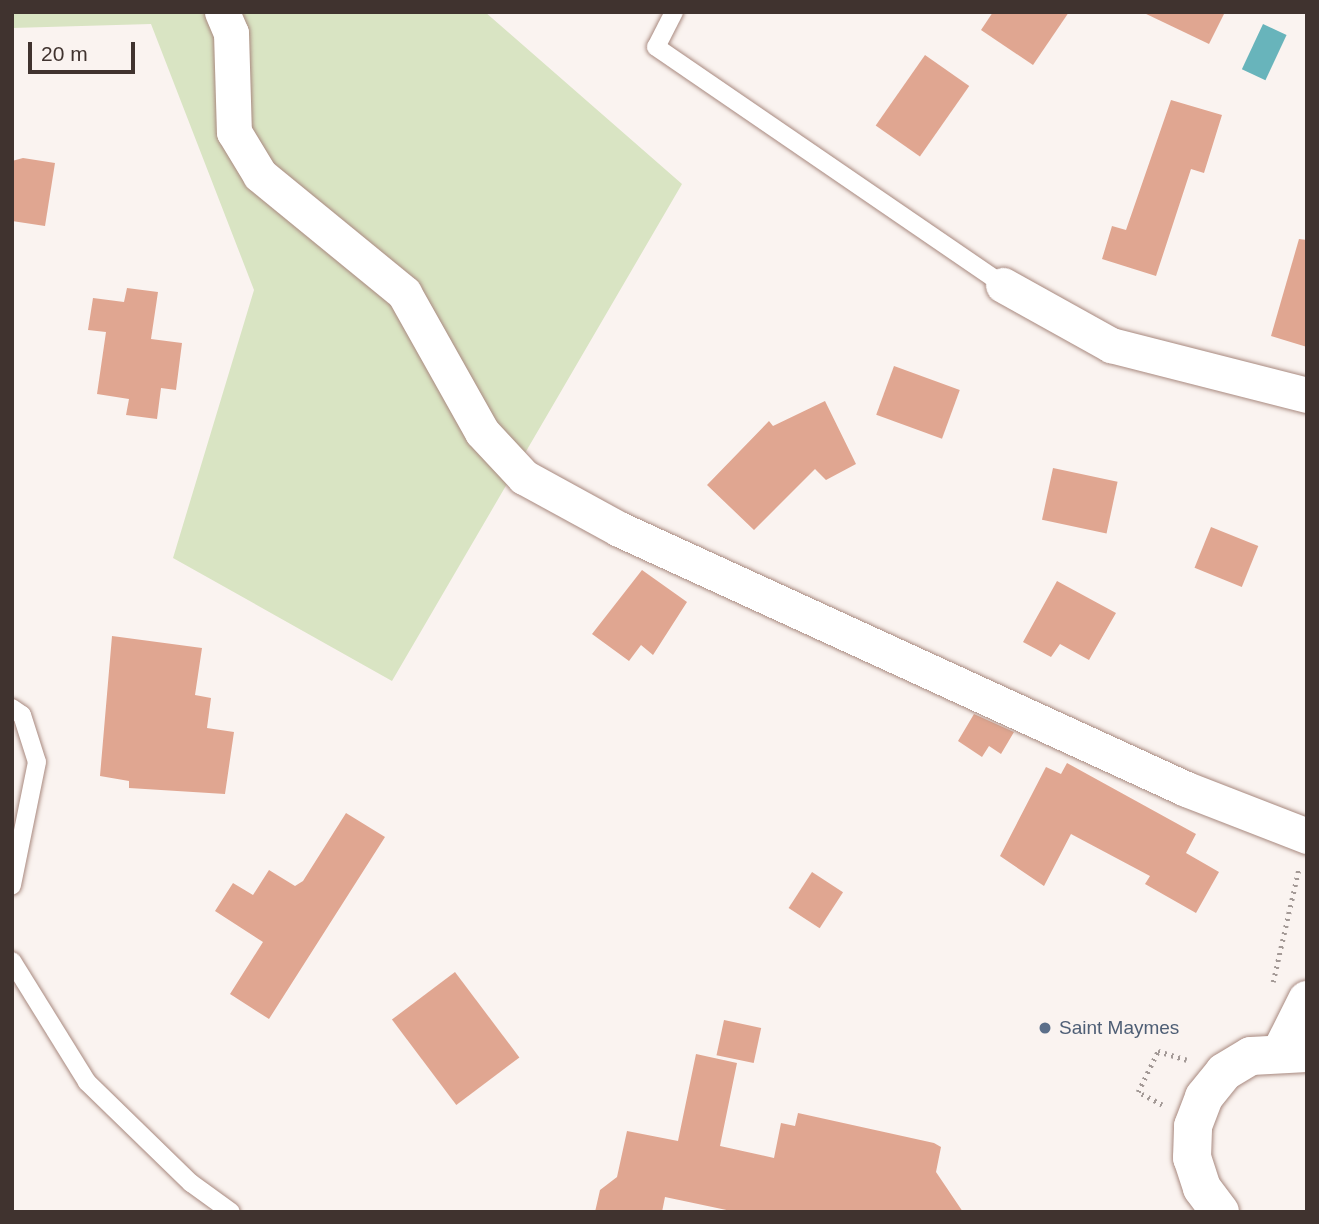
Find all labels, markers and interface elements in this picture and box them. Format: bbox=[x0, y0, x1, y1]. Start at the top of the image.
scale bar bbox=[32, 28, 138, 72]
text: 20 m bbox=[41, 42, 88, 65]
place label: Saint Maymes bbox=[1059, 1017, 1179, 1039]
marker: Saint Maymes bbox=[1037, 1020, 1053, 1036]

